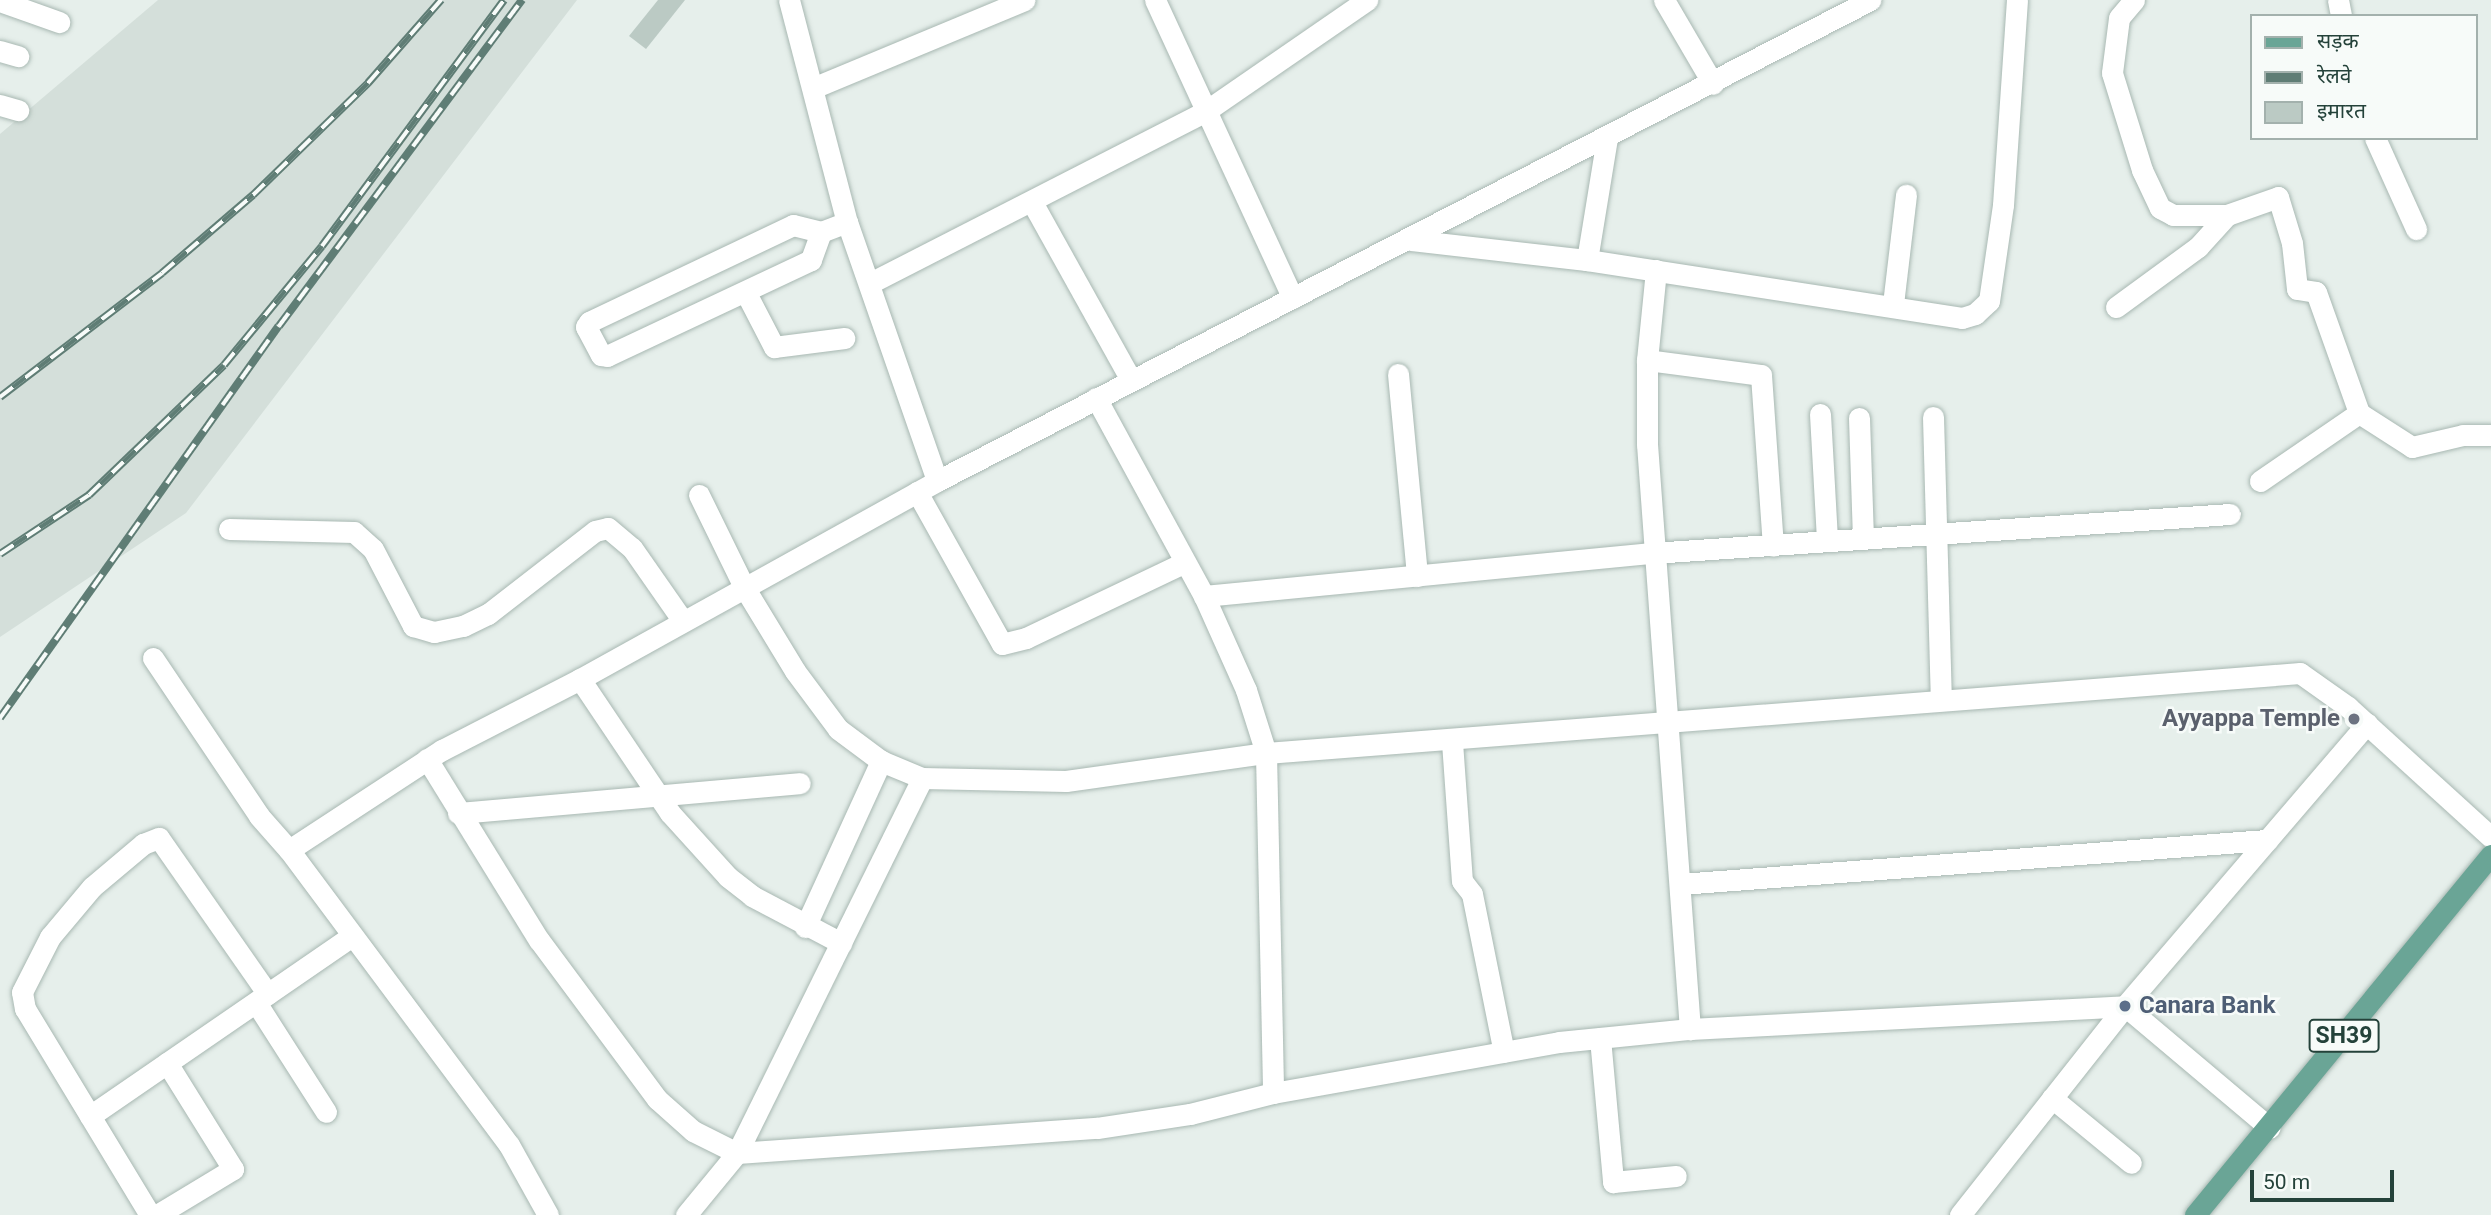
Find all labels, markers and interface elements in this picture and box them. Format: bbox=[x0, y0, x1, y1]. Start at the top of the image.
legend bbox=[2250, 14, 2477, 140]
text: सड़क bbox=[2317, 29, 2359, 53]
text: रेलवे bbox=[2317, 64, 2352, 88]
text: इमारत bbox=[2317, 99, 2366, 123]
place label: Ayyappa Temple bbox=[2161, 705, 2340, 733]
marker: Ayyappa Temple bbox=[2346, 711, 2362, 727]
place label: Canara Bank bbox=[2139, 992, 2275, 1020]
marker: Canara Bank bbox=[2117, 998, 2133, 1014]
road number: SH39 bbox=[2307, 1016, 2381, 1056]
scale bar bbox=[2253, 1156, 2396, 1200]
text: 50 m bbox=[2263, 1170, 2310, 1194]

